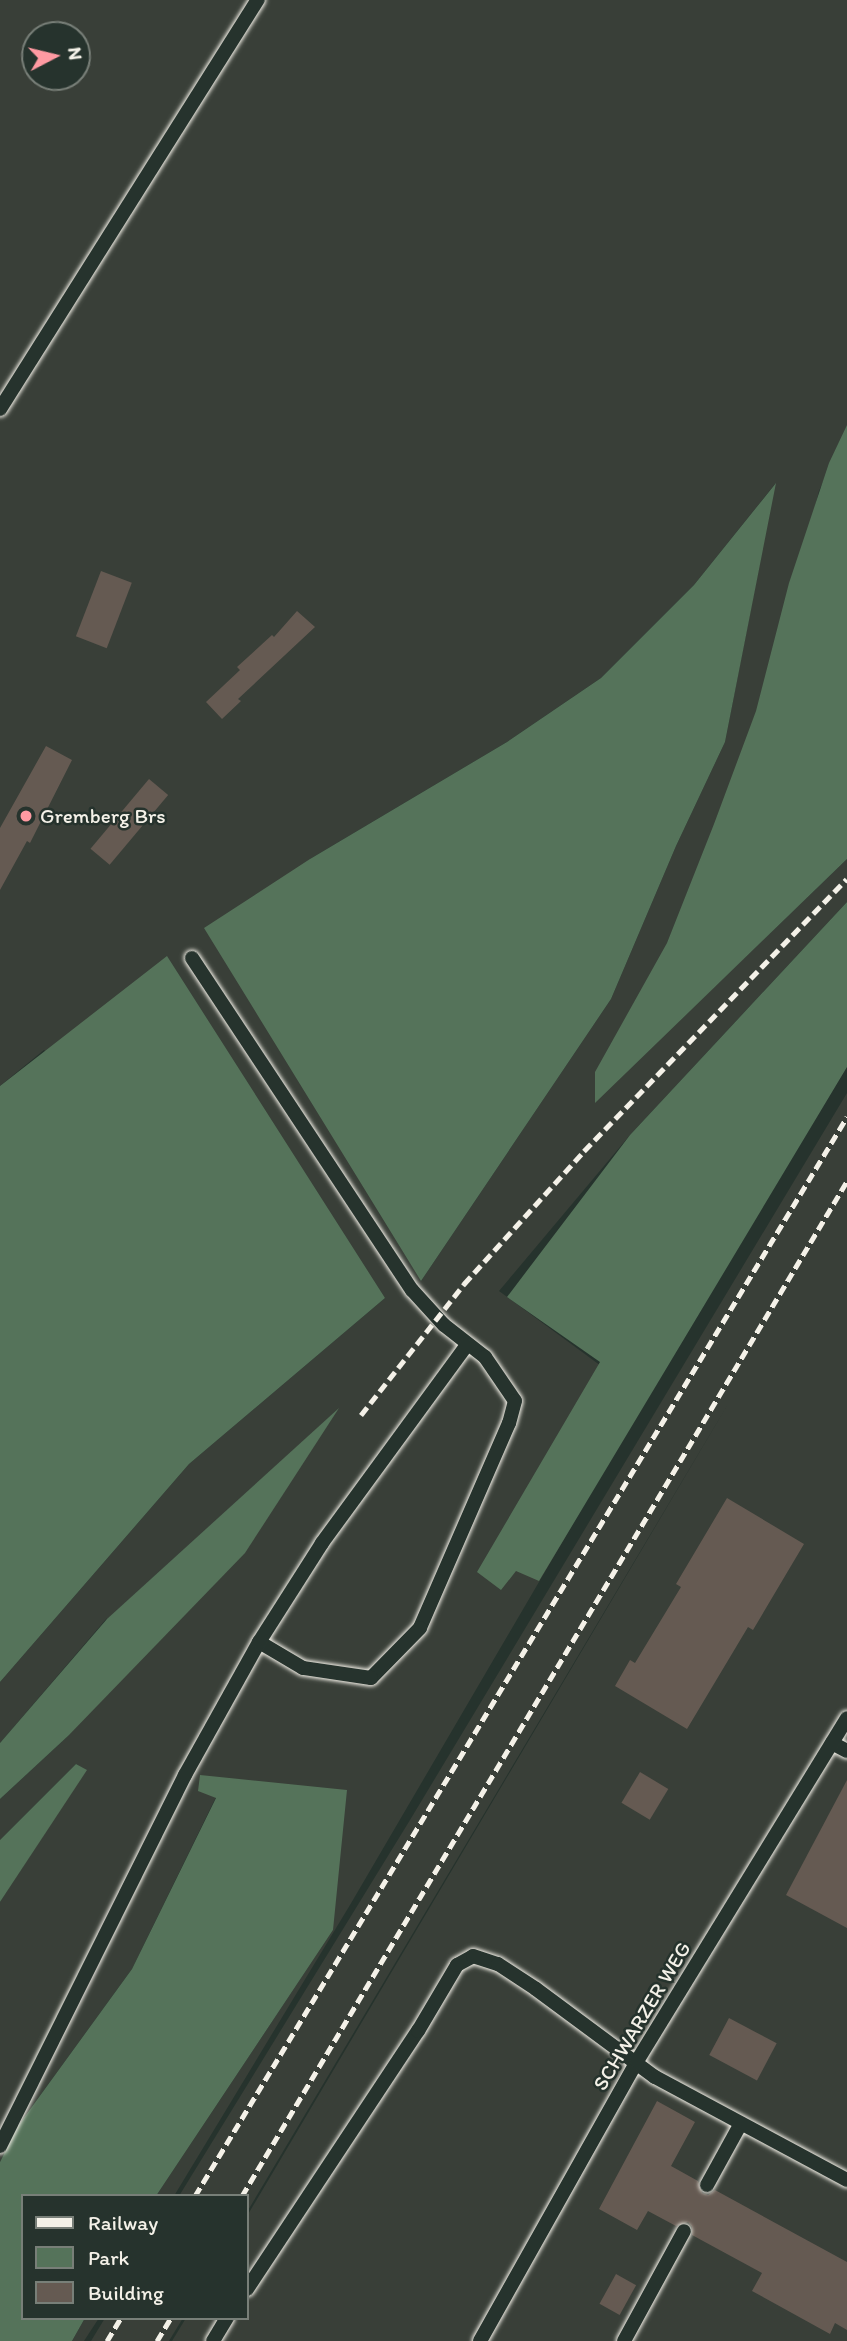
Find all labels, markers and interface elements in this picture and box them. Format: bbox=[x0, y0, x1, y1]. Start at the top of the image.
north arrow bbox=[21, 21, 91, 91]
text: N bbox=[63, 46, 88, 61]
place label: Gremberg Brs bbox=[40, 803, 166, 829]
marker: Gremberg Brs bbox=[18, 808, 34, 824]
street label: SCHWARZER WEG bbox=[588, 1937, 696, 2095]
legend bbox=[21, 2194, 248, 2320]
text: Railway bbox=[88, 2210, 158, 2235]
text: Park bbox=[88, 2245, 129, 2270]
text: Building bbox=[88, 2280, 164, 2305]

